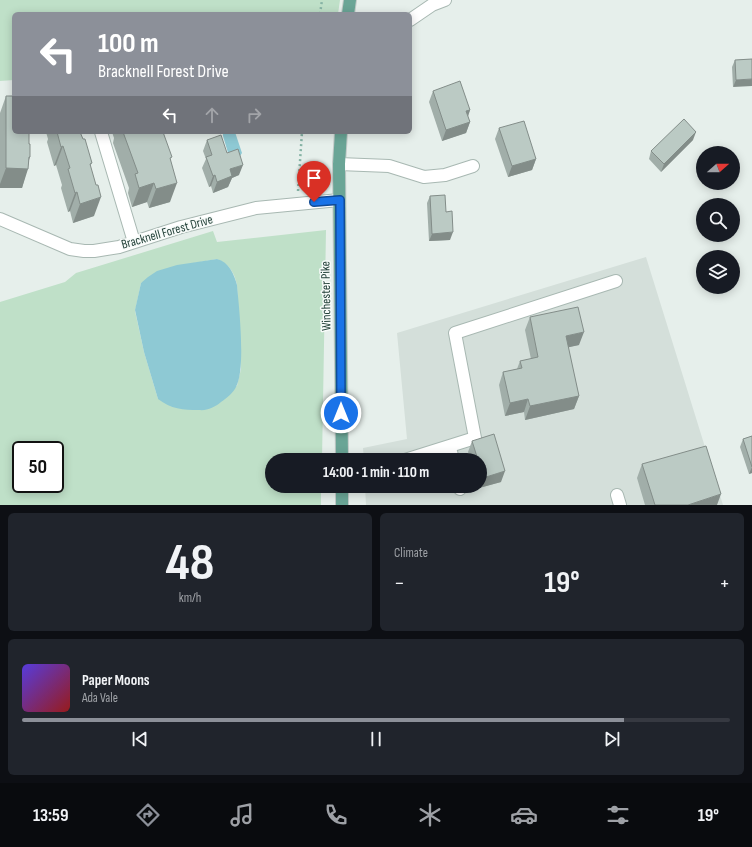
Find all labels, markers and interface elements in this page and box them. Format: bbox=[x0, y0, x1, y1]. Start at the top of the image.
text: 100 m bbox=[98, 27, 159, 60]
icon: left bbox=[32, 28, 84, 80]
text: Bracknell Forest Drive bbox=[98, 61, 229, 82]
icon: left bbox=[159, 104, 181, 126]
icon: ahead bbox=[201, 104, 223, 126]
icon: right bbox=[243, 104, 265, 126]
north arrow bbox=[696, 146, 740, 190]
map controls bbox=[696, 146, 740, 294]
pin bbox=[297, 161, 331, 202]
icon: arrive bbox=[303, 167, 325, 189]
button: search bbox=[696, 198, 740, 242]
street label: Bracknell Forest Drive bbox=[119, 211, 215, 253]
button: layers bbox=[696, 250, 740, 294]
street label: Winchester Pike bbox=[317, 261, 335, 331]
position arrow bbox=[320, 392, 362, 434]
speed limit sign: 50 bbox=[12, 441, 64, 493]
text: 14:00 · 1 min · 110 m bbox=[323, 463, 429, 482]
text: 48 bbox=[166, 532, 214, 595]
text: Climate bbox=[394, 545, 428, 561]
text: 19° bbox=[544, 565, 580, 601]
text: − bbox=[394, 570, 405, 597]
text: + bbox=[719, 570, 730, 597]
text: km/h bbox=[179, 590, 201, 606]
text: Paper Moons bbox=[82, 671, 150, 690]
text: Ada Vale bbox=[82, 690, 118, 706]
icon: previous bbox=[129, 728, 151, 750]
icon: pause bbox=[365, 728, 387, 750]
icon: next bbox=[601, 728, 623, 750]
icon: directions bbox=[134, 801, 162, 829]
icon: music bbox=[228, 801, 256, 829]
icon: phone bbox=[322, 801, 350, 829]
icon: climate bbox=[416, 801, 444, 829]
icon: car bbox=[510, 801, 538, 829]
icon: filters bbox=[604, 801, 632, 829]
text: 13:59 bbox=[33, 805, 69, 826]
text: 19° bbox=[698, 805, 719, 826]

